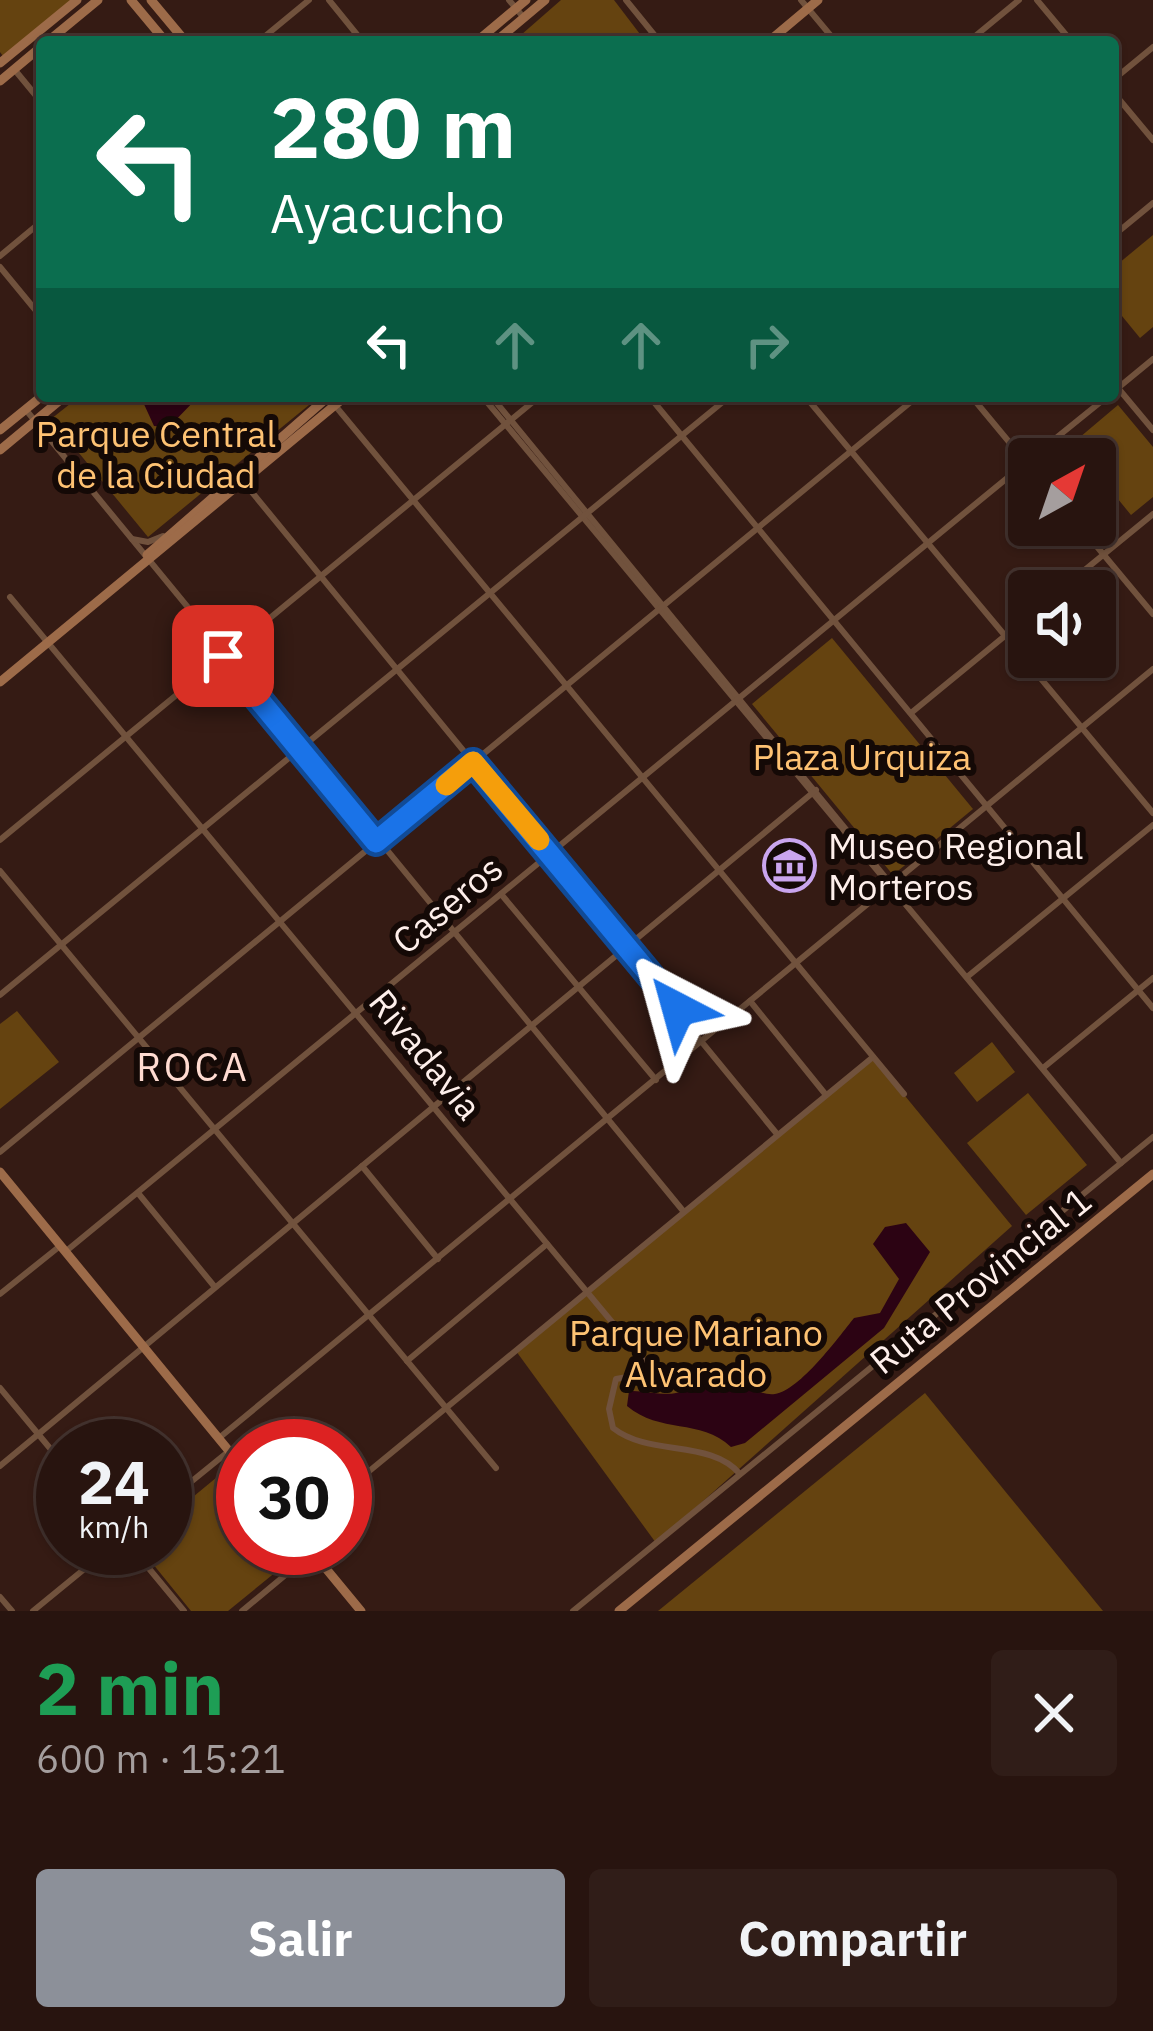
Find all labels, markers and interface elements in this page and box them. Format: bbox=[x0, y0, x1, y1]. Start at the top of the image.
text: 280 m bbox=[270, 72, 516, 181]
icon: left bbox=[72, 84, 228, 240]
text: Ayacucho bbox=[270, 178, 505, 248]
icon: left bbox=[356, 312, 422, 378]
icon: ahead bbox=[482, 312, 548, 378]
icon: ahead bbox=[608, 312, 674, 378]
icon: right bbox=[734, 312, 800, 378]
park label: Parque Central de la Ciudad bbox=[36, 410, 276, 498]
north arrow bbox=[1008, 438, 1116, 546]
map controls bbox=[1008, 438, 1116, 678]
button: sound bbox=[1008, 570, 1116, 678]
pin bbox=[172, 605, 274, 707]
icon: arrive bbox=[190, 623, 256, 689]
park label: Plaza Urquiza bbox=[753, 733, 971, 780]
place label: Museo Regional Morteros bbox=[828, 822, 1084, 910]
museum icon: Museo Regional Morteros bbox=[761, 838, 817, 894]
street label: Caseros bbox=[382, 844, 512, 964]
position arrow bbox=[615, 946, 741, 1072]
street label: Rivadavia bbox=[359, 979, 493, 1129]
district label: ROCA bbox=[136, 1041, 250, 1092]
street label: Ruta Provincial 1 bbox=[860, 1176, 1100, 1384]
park label: Parque Mariano Alvarado bbox=[569, 1309, 823, 1397]
speed limit sign: 30 bbox=[216, 1419, 372, 1575]
text: 24 bbox=[78, 1442, 150, 1521]
text: km/h bbox=[79, 1507, 149, 1546]
text: 2 min bbox=[36, 1641, 224, 1735]
button: close bbox=[991, 1650, 1117, 1776]
text: 600 m · 15:21 bbox=[36, 1733, 286, 1784]
button: Salir bbox=[36, 1869, 565, 2007]
button: Compartir bbox=[589, 1869, 1117, 2007]

